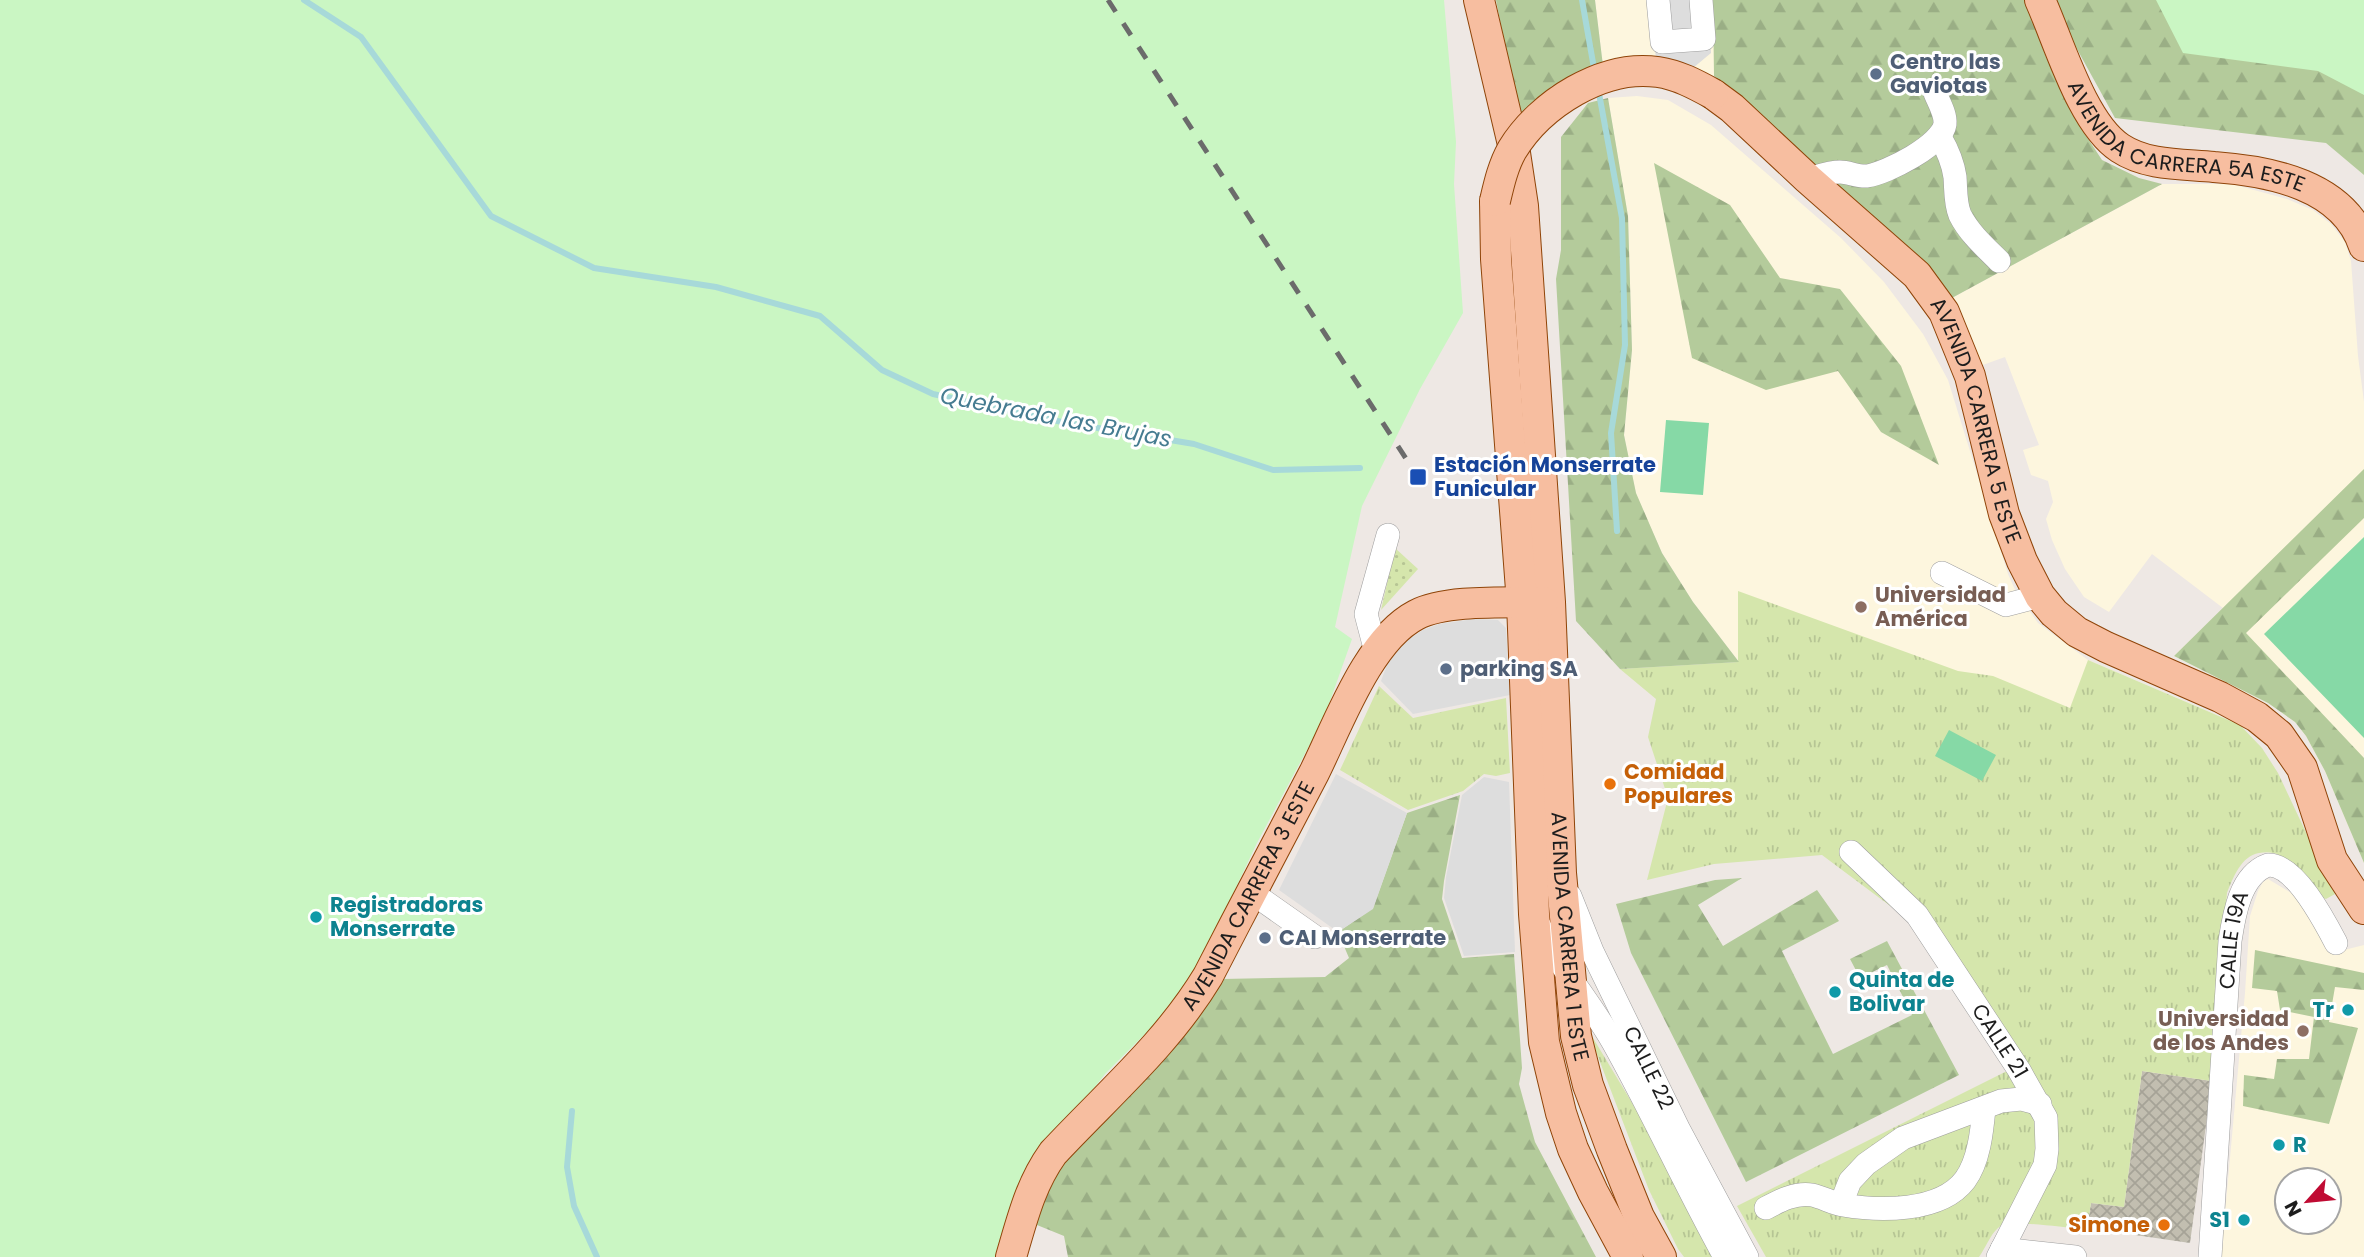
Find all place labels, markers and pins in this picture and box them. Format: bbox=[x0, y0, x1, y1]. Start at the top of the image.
place label: Centro las Gaviotas bbox=[1890, 47, 2001, 100]
marker: Centro las Gaviotas bbox=[1868, 66, 1884, 82]
place label: Estación Monserrate Funicular bbox=[1434, 450, 1656, 503]
marker: Estación Monserrate Funicular bbox=[1408, 467, 1428, 487]
place label: Universidad América bbox=[1875, 580, 2006, 633]
marker: Universidad América bbox=[1853, 599, 1869, 615]
place label: parking SA bbox=[1460, 654, 1578, 683]
marker: parking SA bbox=[1438, 661, 1454, 677]
place label: Comidad Populares bbox=[1624, 757, 1733, 810]
marker: Comidad Populares bbox=[1602, 776, 1618, 792]
place label: Registradoras Monserrate bbox=[330, 890, 483, 943]
marker: Registradoras Monserrate bbox=[308, 909, 324, 925]
place label: CAI Monserrate bbox=[1279, 923, 1446, 952]
marker: CAI Monserrate bbox=[1257, 930, 1273, 946]
place label: Quinta de Bolivar bbox=[1849, 965, 1955, 1018]
marker: Quinta de Bolivar bbox=[1827, 984, 1843, 1000]
place label: Tr bbox=[2313, 995, 2334, 1024]
marker: Tr bbox=[2340, 1002, 2356, 1018]
place label: Universidad de los Andes bbox=[2153, 1004, 2289, 1057]
marker: Universidad de los Andes bbox=[2295, 1023, 2311, 1039]
place label: R bbox=[2293, 1130, 2307, 1159]
marker: R bbox=[2271, 1137, 2287, 1153]
place label: S1 bbox=[2209, 1205, 2230, 1234]
place label: Simone bbox=[2068, 1210, 2150, 1239]
marker: S1 bbox=[2236, 1212, 2252, 1228]
marker: Simone bbox=[2156, 1217, 2172, 1233]

